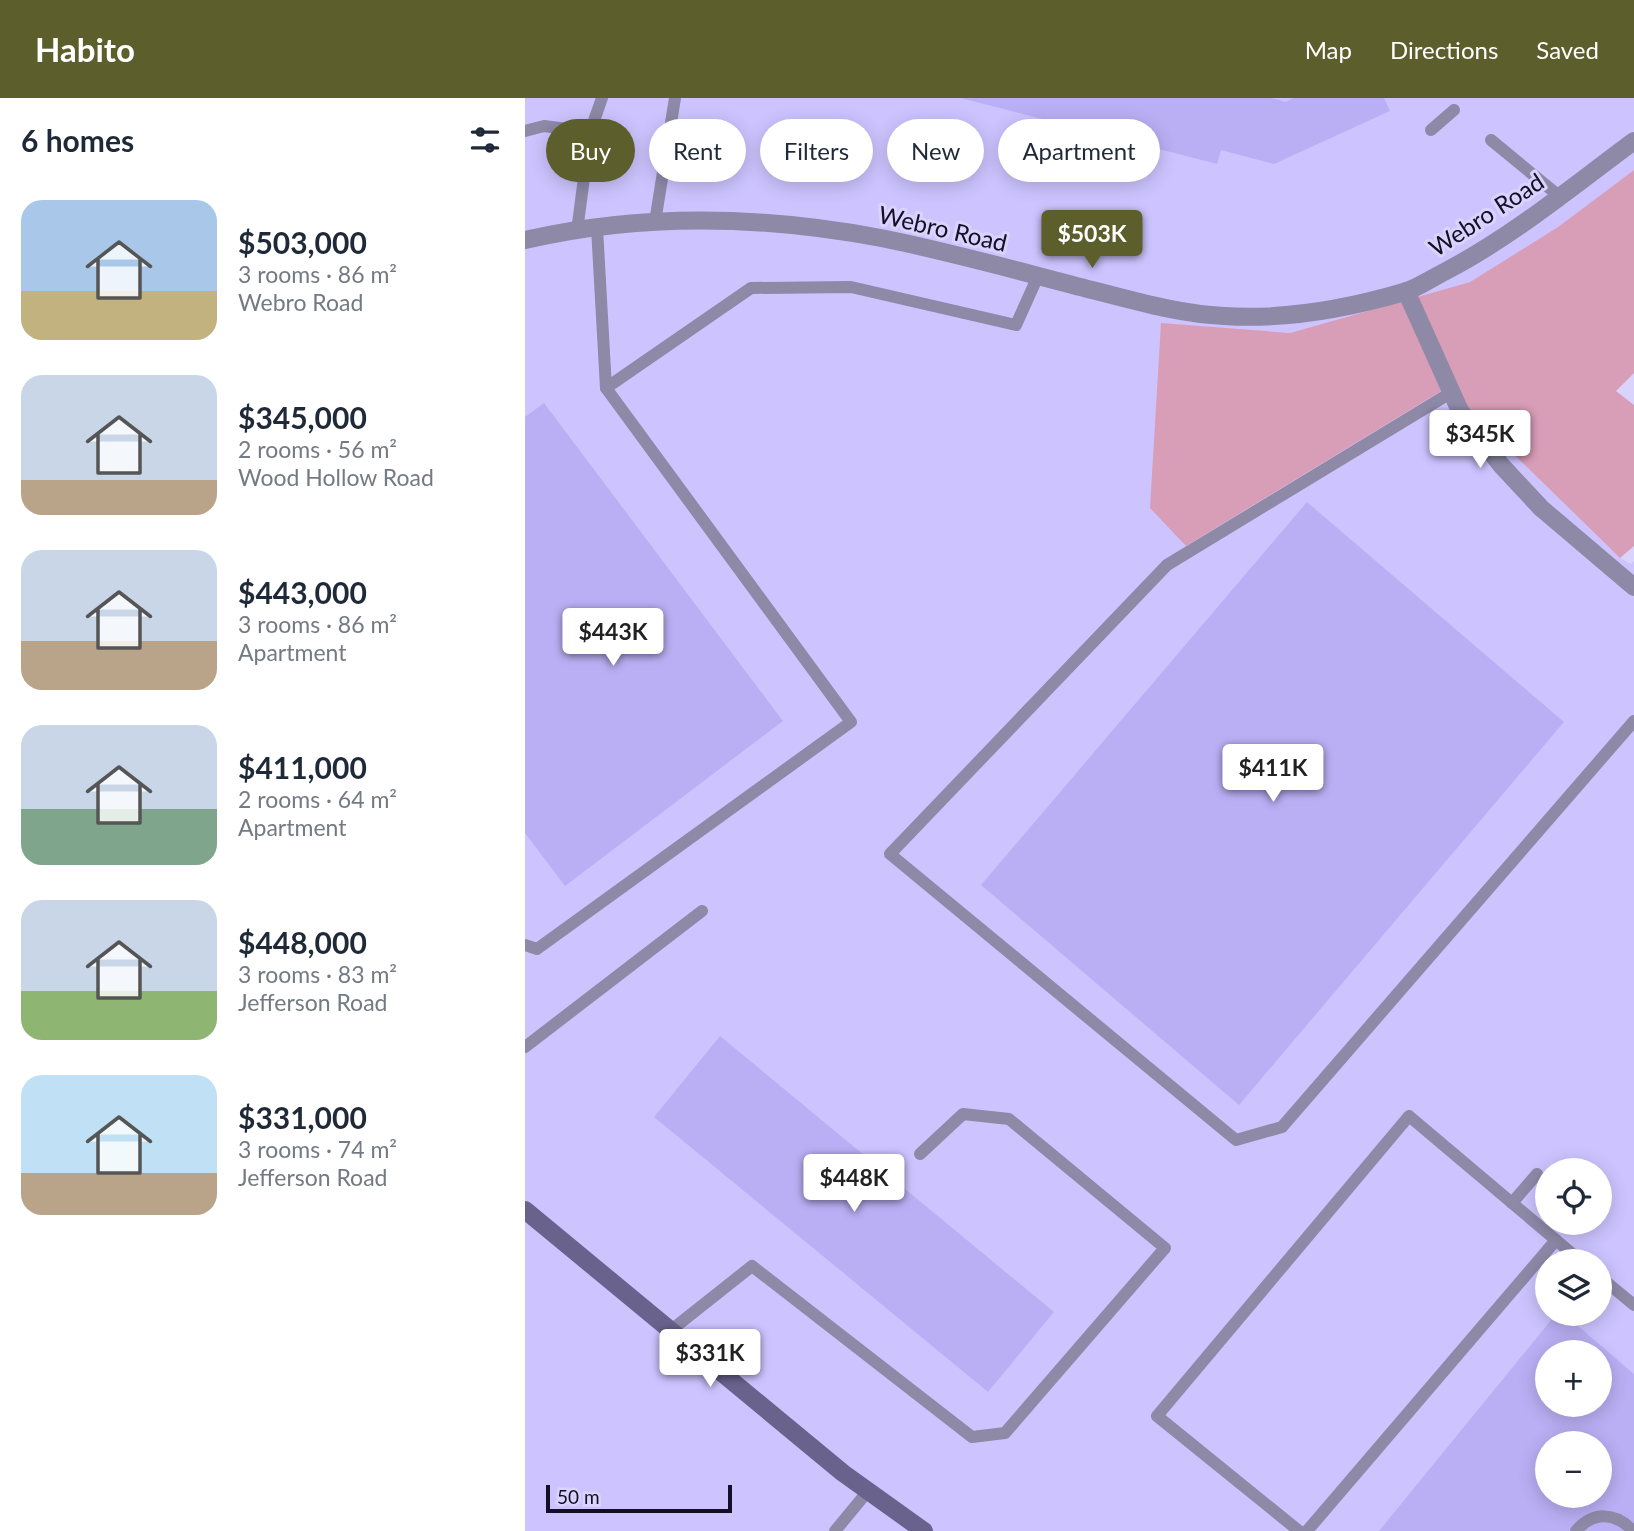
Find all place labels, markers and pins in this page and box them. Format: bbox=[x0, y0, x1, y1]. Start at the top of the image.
pin: $503K bbox=[1043, 211, 1141, 270]
pin: $345K bbox=[1431, 410, 1529, 470]
pin: $443K bbox=[564, 608, 662, 668]
pin: $411K bbox=[1224, 744, 1322, 804]
pin: $448K bbox=[805, 1154, 903, 1214]
pin: $331K bbox=[661, 1330, 759, 1389]

